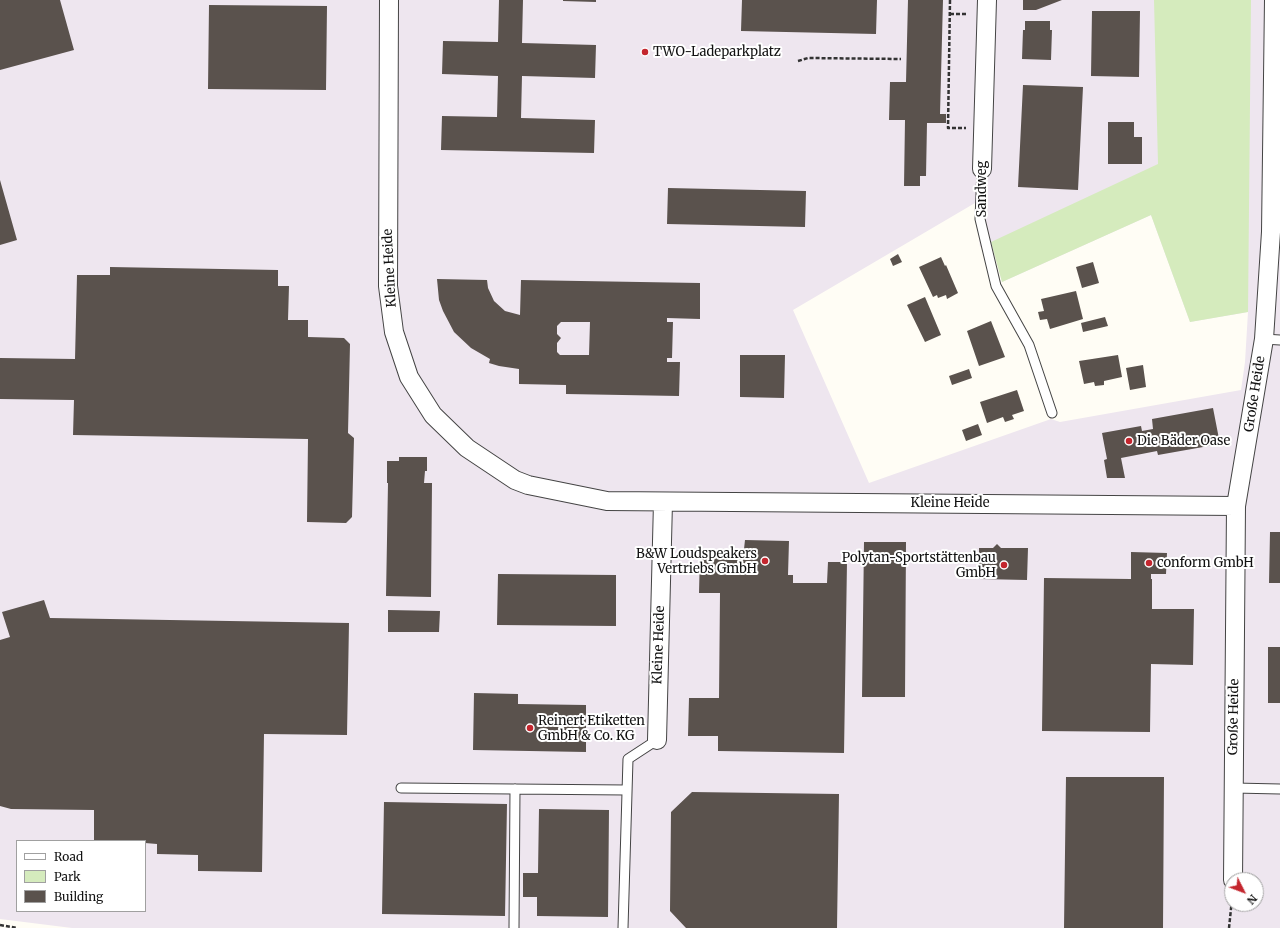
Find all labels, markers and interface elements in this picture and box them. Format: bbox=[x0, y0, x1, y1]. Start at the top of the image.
place label: TWO-Ladeparkplatz bbox=[653, 44, 781, 60]
marker: TWO-Ladeparkplatz bbox=[640, 47, 650, 57]
street label: Sandweg bbox=[974, 161, 990, 217]
street label: Kleine Heide bbox=[380, 228, 400, 308]
street label: Große Heide bbox=[1241, 355, 1269, 433]
place label: Die Bäder Oase bbox=[1137, 433, 1230, 449]
marker: Die Bäder Oase bbox=[1124, 436, 1134, 446]
street label: Kleine Heide bbox=[911, 495, 989, 511]
place label: B&W Loudspeakers Vertriebs GmbH bbox=[636, 546, 757, 577]
place label: Polytan-Sportstättenbau GmbH bbox=[842, 550, 996, 581]
place label: conform GmbH bbox=[1157, 555, 1254, 571]
marker: B&W Loudspeakers Vertriebs GmbH bbox=[760, 556, 770, 566]
marker: conform GmbH bbox=[1144, 558, 1154, 568]
marker: Polytan-Sportstättenbau GmbH bbox=[999, 560, 1009, 570]
street label: Kleine Heide bbox=[650, 605, 668, 685]
street label: Große Heide bbox=[1226, 679, 1242, 755]
place label: Reinert Etiketten GmbH & Co. KG bbox=[538, 713, 645, 744]
marker: Reinert Etiketten GmbH & Co. KG bbox=[525, 723, 535, 733]
legend bbox=[16, 840, 146, 912]
text: Road bbox=[54, 849, 83, 864]
text: Park bbox=[54, 869, 81, 884]
north arrow bbox=[1224, 872, 1264, 912]
text: Building bbox=[54, 889, 103, 904]
text: N bbox=[1244, 891, 1260, 907]

